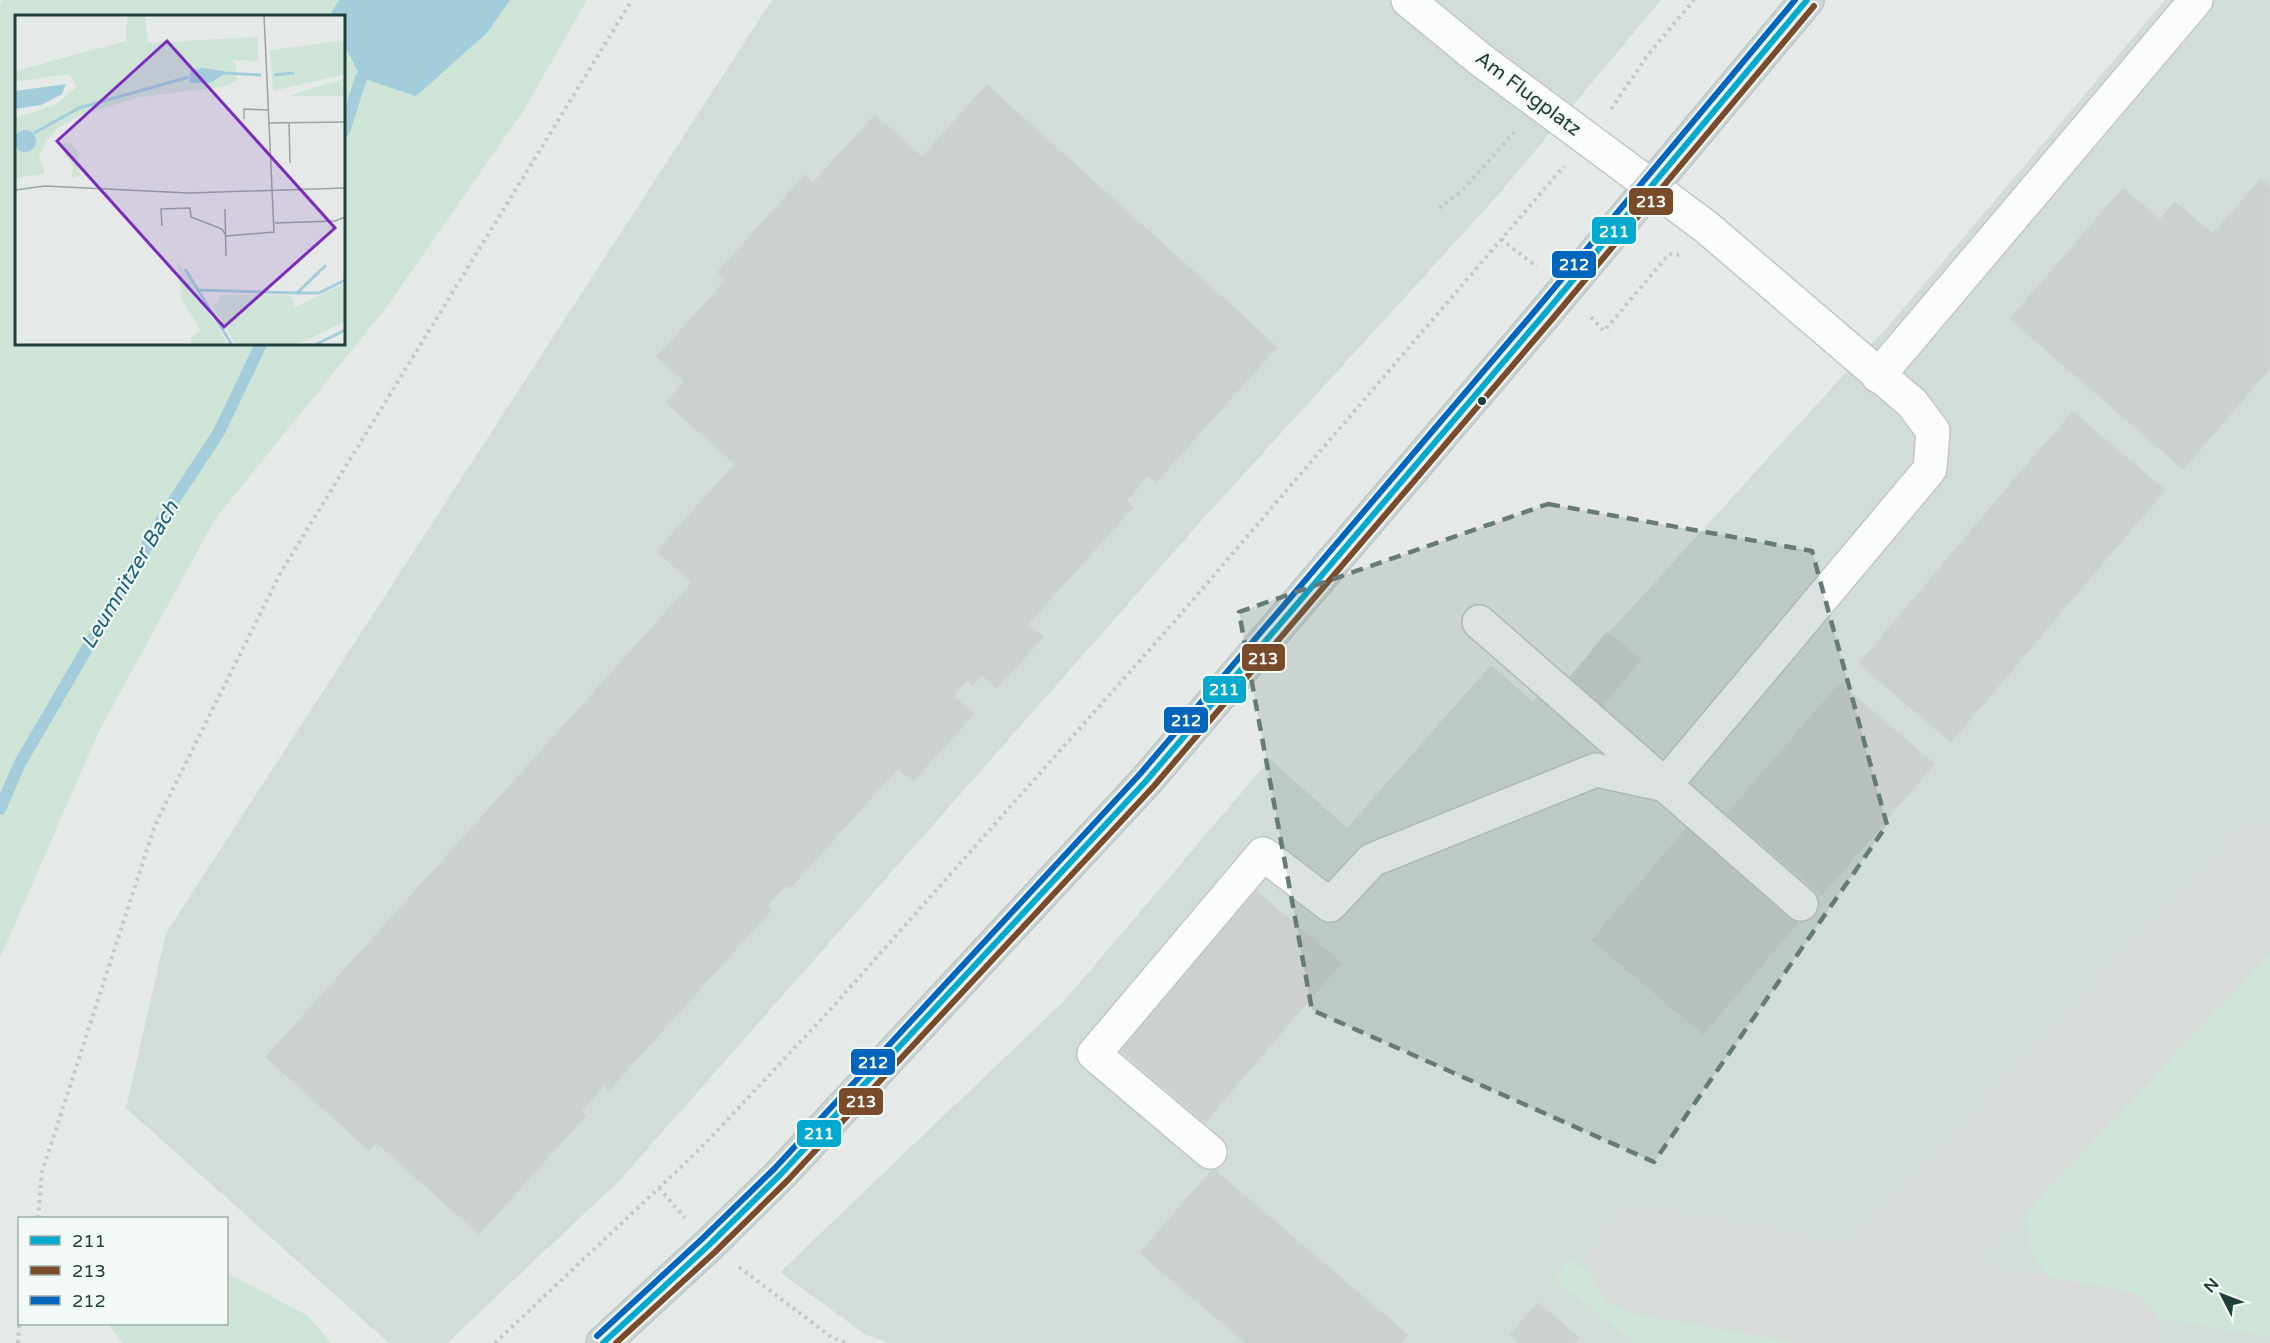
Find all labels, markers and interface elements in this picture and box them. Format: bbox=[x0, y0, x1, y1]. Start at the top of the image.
inset map bbox=[15, 15, 345, 345]
street label: Am Flugplatz bbox=[1470, 46, 1586, 142]
line badge: 213 bbox=[1628, 187, 1674, 216]
text: 213 bbox=[1636, 192, 1666, 212]
line badge: 211 bbox=[1591, 216, 1637, 245]
text: 211 bbox=[1599, 222, 1629, 242]
line badge: 212 bbox=[1551, 250, 1597, 279]
text: 212 bbox=[1559, 255, 1589, 275]
unlabelled marker bbox=[1476, 395, 1488, 407]
water label: Leumnitzer Bach bbox=[76, 495, 185, 654]
line badge: 213 bbox=[1241, 643, 1286, 672]
text: 213 bbox=[1248, 649, 1278, 669]
line badge: 211 bbox=[1202, 675, 1247, 704]
text: 211 bbox=[1209, 680, 1239, 700]
line badge: 212 bbox=[1163, 706, 1209, 734]
text: 212 bbox=[1171, 711, 1201, 731]
line badge: 212 bbox=[850, 1048, 896, 1076]
text: 212 bbox=[858, 1053, 888, 1073]
line badge: 213 bbox=[838, 1087, 884, 1116]
text: 213 bbox=[846, 1092, 876, 1112]
line badge: 211 bbox=[796, 1119, 842, 1148]
text: 211 bbox=[804, 1124, 834, 1144]
legend bbox=[18, 1217, 228, 1325]
text: 211 bbox=[72, 1230, 106, 1252]
text: 213 bbox=[72, 1260, 106, 1282]
north arrow bbox=[2192, 1265, 2252, 1325]
text: N bbox=[2200, 1274, 2223, 1297]
text: 212 bbox=[72, 1290, 106, 1312]

